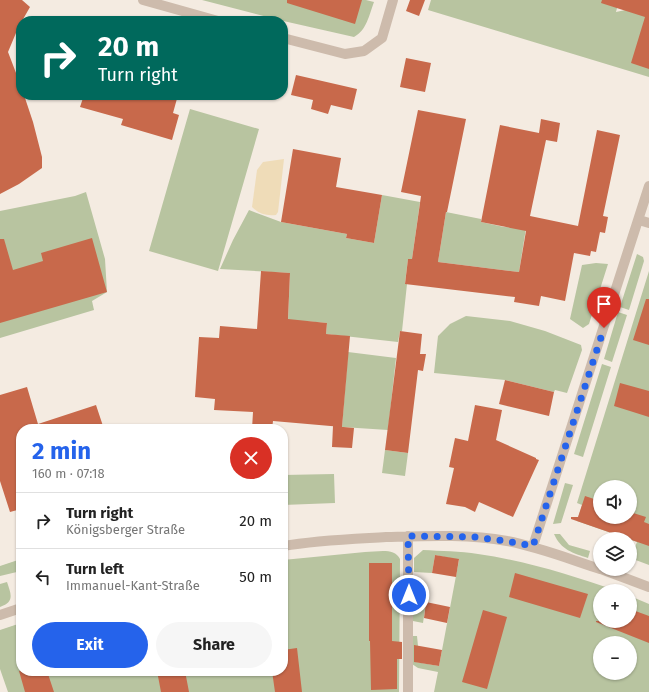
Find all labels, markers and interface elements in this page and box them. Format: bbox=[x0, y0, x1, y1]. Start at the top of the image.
text: 20 m bbox=[98, 30, 159, 63]
icon: right bbox=[32, 32, 84, 84]
text: Turn right bbox=[98, 64, 178, 86]
pin bbox=[587, 287, 621, 328]
icon: arrive bbox=[593, 293, 615, 315]
text: 2 min bbox=[32, 437, 91, 465]
button: close bbox=[230, 437, 272, 479]
text: 160 m · 07:18 bbox=[32, 466, 105, 481]
map controls bbox=[593, 480, 637, 680]
button: sound bbox=[593, 480, 637, 524]
text: Turn right bbox=[66, 504, 133, 522]
icon: right bbox=[32, 510, 54, 532]
text: 20 m bbox=[239, 512, 272, 530]
text: Königsberger Straße bbox=[66, 522, 185, 537]
button: layers bbox=[593, 532, 637, 576]
text: Turn left bbox=[66, 560, 124, 578]
icon: left bbox=[32, 566, 54, 588]
text: 50 m bbox=[239, 568, 272, 586]
position arrow bbox=[388, 574, 430, 616]
text: Immanuel-Kant-Straße bbox=[66, 578, 200, 593]
button: + bbox=[593, 584, 637, 628]
button: Exit bbox=[32, 622, 148, 668]
button: Share bbox=[156, 622, 272, 668]
button: − bbox=[593, 636, 637, 680]

